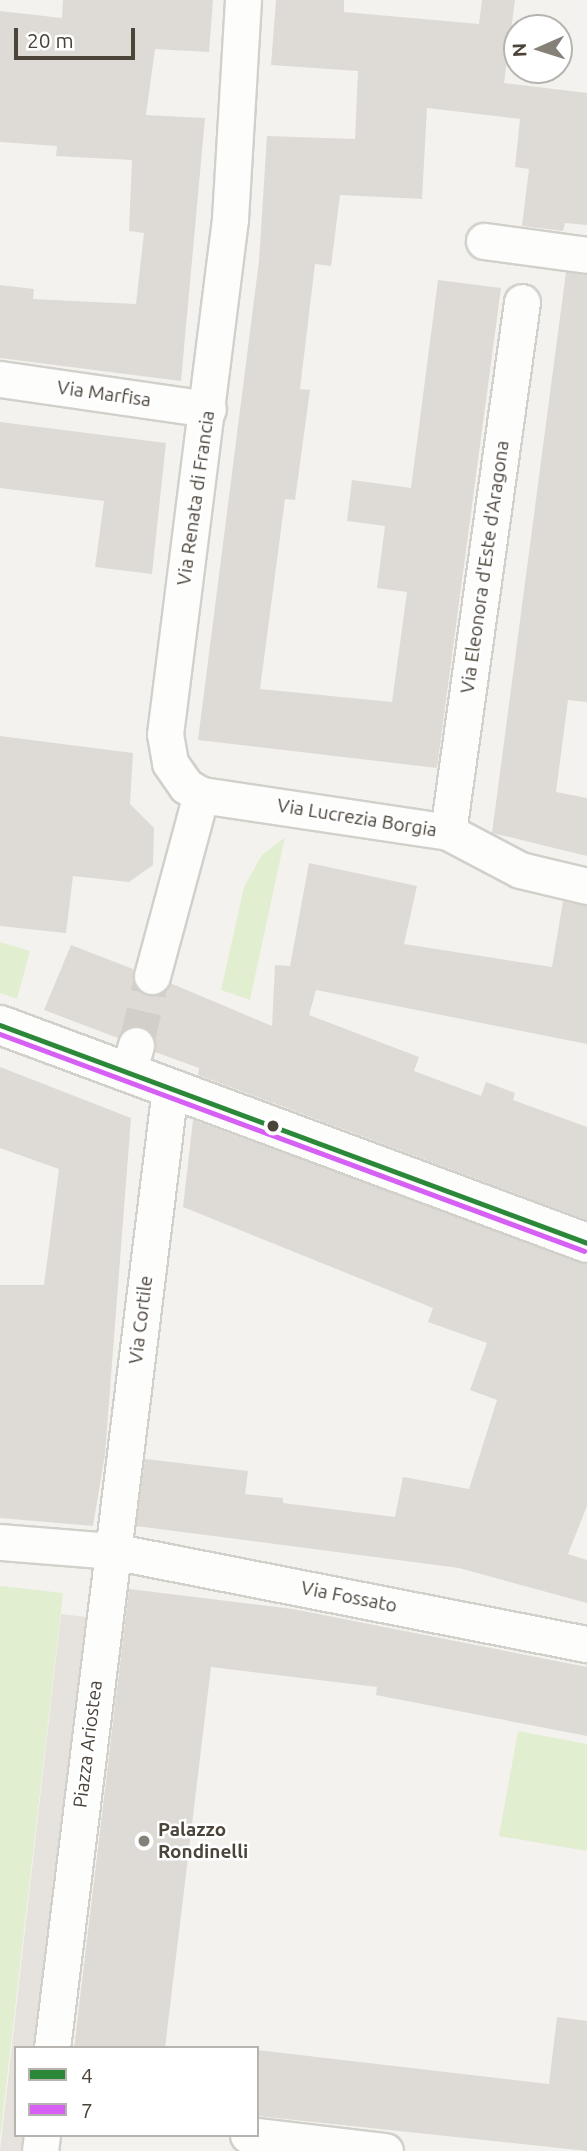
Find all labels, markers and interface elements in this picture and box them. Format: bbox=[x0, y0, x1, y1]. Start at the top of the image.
scale bar bbox=[18, 14, 138, 58]
north arrow bbox=[503, 14, 573, 84]
text: 20 m bbox=[27, 28, 74, 52]
text: N bbox=[508, 42, 530, 58]
street label: Via Marfisa bbox=[55, 376, 153, 412]
street label: Via Renata di Francia bbox=[172, 409, 220, 587]
street label: Via Eleonora d'Este d'Aragona bbox=[456, 439, 514, 695]
street label: Via Lucrezia Borgia bbox=[275, 794, 439, 842]
unlabelled marker bbox=[266, 1119, 280, 1133]
street label: Via Cortile bbox=[124, 1274, 158, 1366]
street label: Via Fossato bbox=[299, 1577, 399, 1617]
street label: Piazza Ariostea bbox=[69, 1679, 107, 1809]
place label: Palazzo Rondinelli bbox=[158, 1819, 248, 1863]
marker: Palazzo Rondinelli bbox=[136, 1833, 152, 1849]
legend bbox=[14, 2046, 259, 2137]
text: 4 bbox=[81, 2063, 93, 2087]
text: 7 bbox=[81, 2098, 93, 2122]

